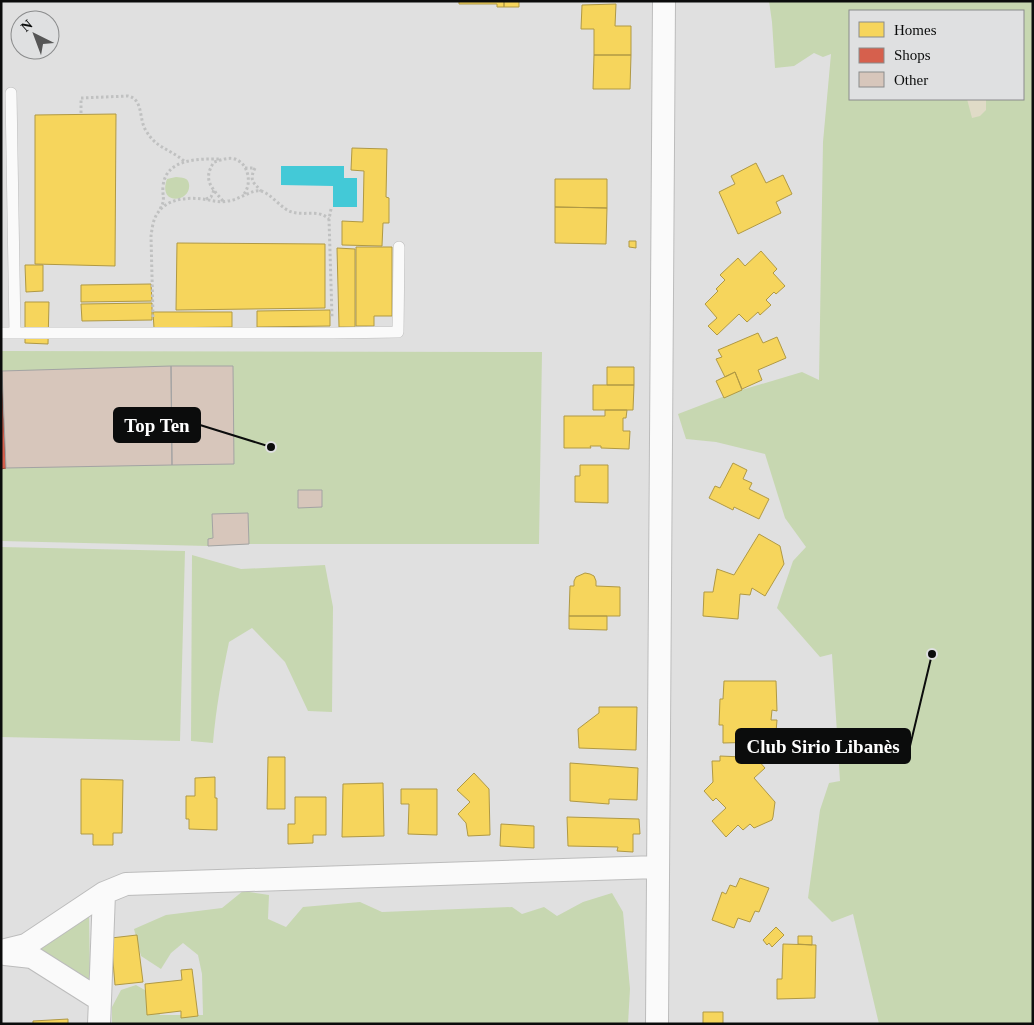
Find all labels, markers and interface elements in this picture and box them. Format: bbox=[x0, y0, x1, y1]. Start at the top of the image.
north arrow bbox=[10, 10, 60, 60]
legend bbox=[849, 10, 1024, 100]
text: N bbox=[18, 17, 35, 35]
text: Homes bbox=[894, 22, 937, 38]
text: Shops bbox=[894, 47, 931, 63]
text: Other bbox=[894, 72, 928, 88]
callout: Top Ten bbox=[114, 408, 200, 442]
text: Top Ten bbox=[124, 415, 190, 436]
callout: Club Sirio Libanès bbox=[736, 729, 910, 763]
text: Club Sirio Libanès bbox=[746, 736, 900, 757]

